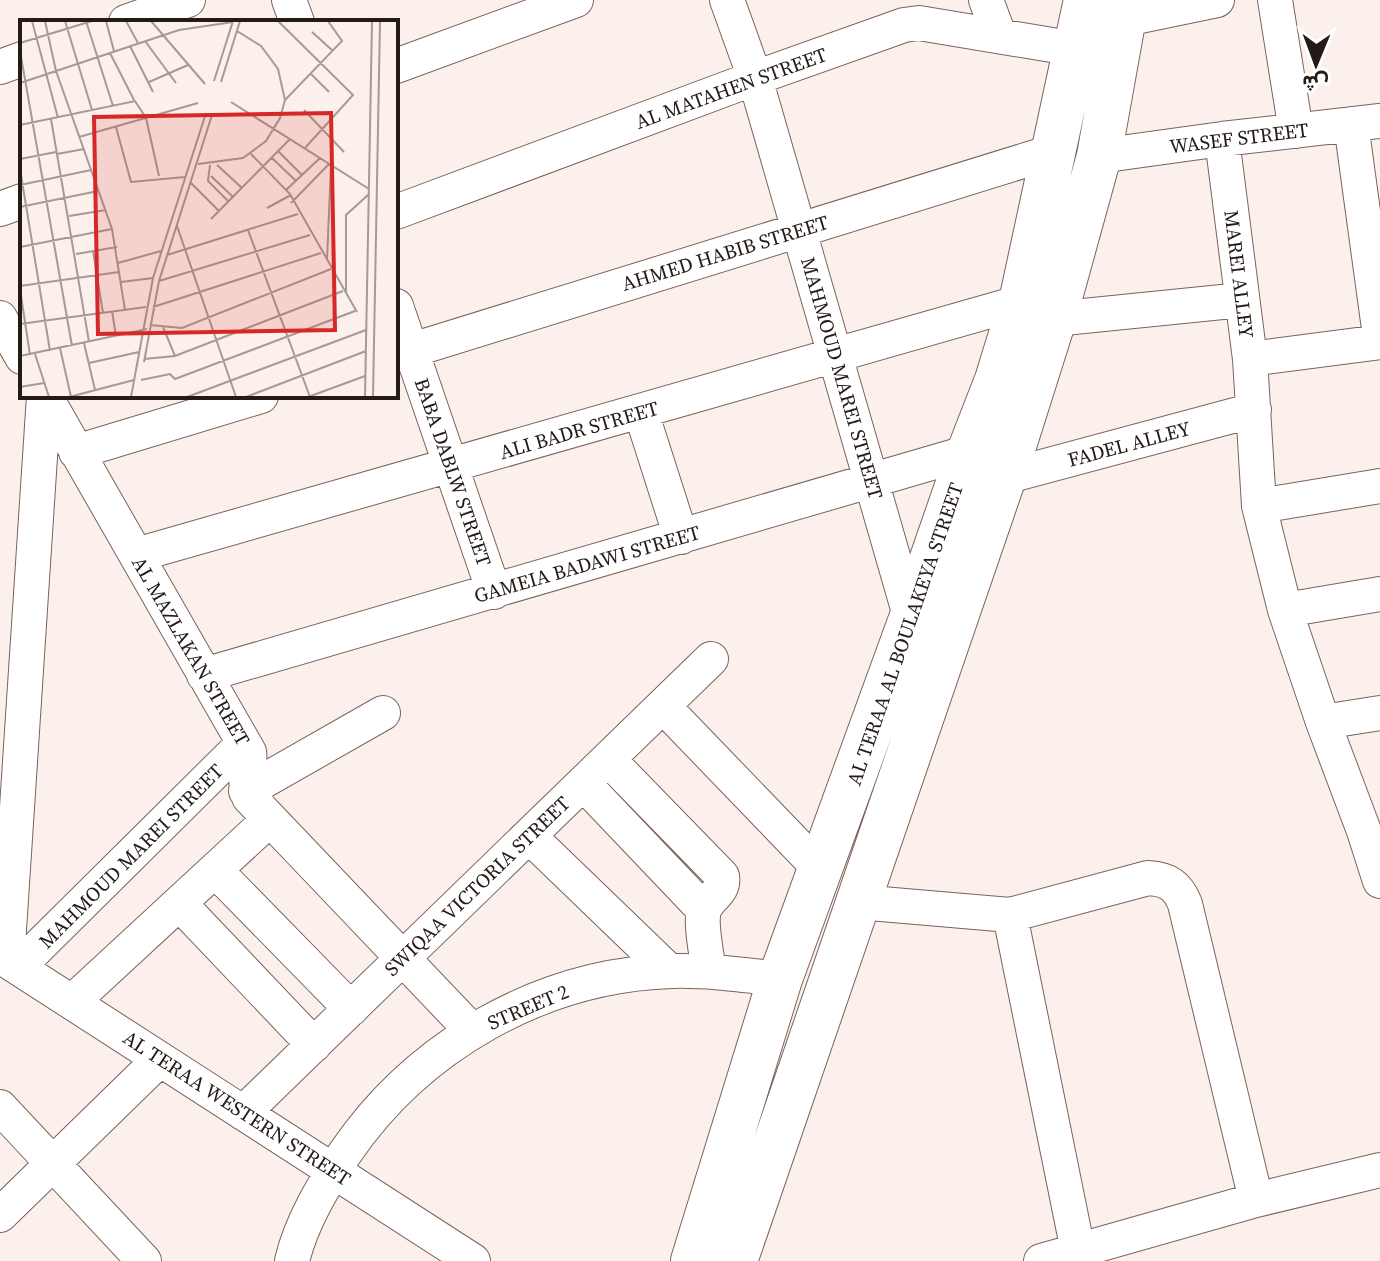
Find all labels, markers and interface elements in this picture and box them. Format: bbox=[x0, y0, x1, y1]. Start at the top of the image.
inset map bbox=[20, 20, 398, 398]
north arrow bbox=[1276, 24, 1356, 104]
street label: AL MATAHEN STREET bbox=[631, 40, 831, 136]
text: ش bbox=[1302, 69, 1329, 99]
street label: WASEF STREET bbox=[1168, 116, 1310, 160]
street label: AHMED HABIB STREET bbox=[618, 208, 832, 298]
street label: MAREI ALLEY bbox=[1217, 208, 1261, 340]
street label: MAHMOUD MAREI STREET bbox=[794, 254, 890, 502]
street label: BABA DABLW STREET bbox=[408, 374, 498, 570]
street label: ALI BADR STREET bbox=[496, 394, 662, 466]
street label: FADEL ALLEY bbox=[1065, 414, 1194, 474]
street label: AL TERAA AL BOULAKEYA STREET bbox=[840, 479, 970, 789]
street label: GAMEIA BADAWI STREET bbox=[471, 518, 703, 610]
street label: AL MAZLAKAN STREET bbox=[125, 551, 257, 751]
street label: MAHMOUD MAREI STREET bbox=[32, 757, 230, 955]
street label: SWIQAA VICTORIA STREET bbox=[378, 790, 576, 982]
street label: STREET 2 bbox=[483, 977, 573, 1037]
street label: AL TERAA WESTERN STREET bbox=[118, 1024, 356, 1192]

